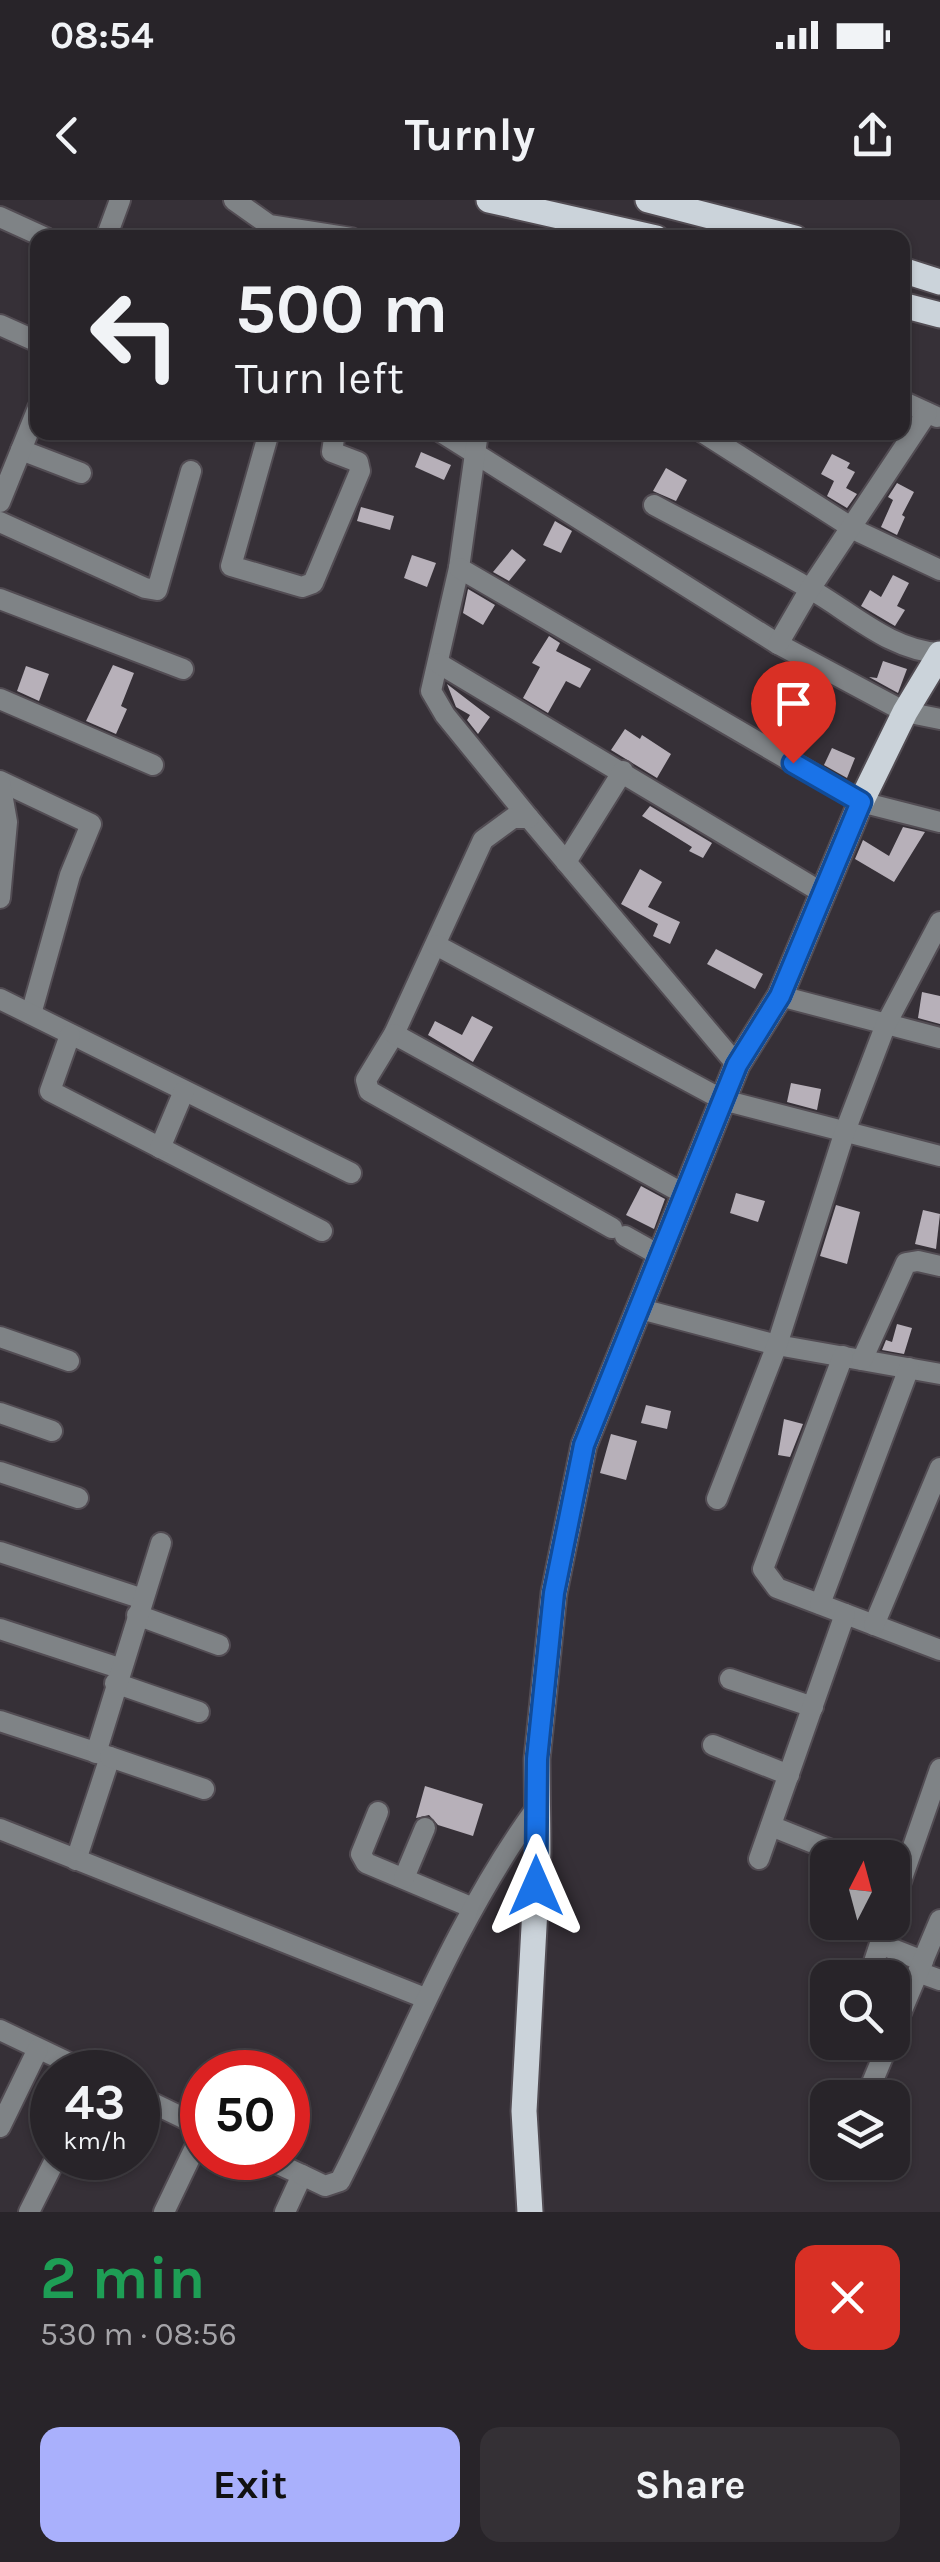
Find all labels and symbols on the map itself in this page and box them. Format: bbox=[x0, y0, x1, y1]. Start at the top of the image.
pin bbox=[751, 661, 836, 764]
position arrow bbox=[484, 1834, 588, 1938]
north arrow bbox=[810, 1840, 910, 1940]
speed limit sign: 50 bbox=[180, 2050, 310, 2180]

